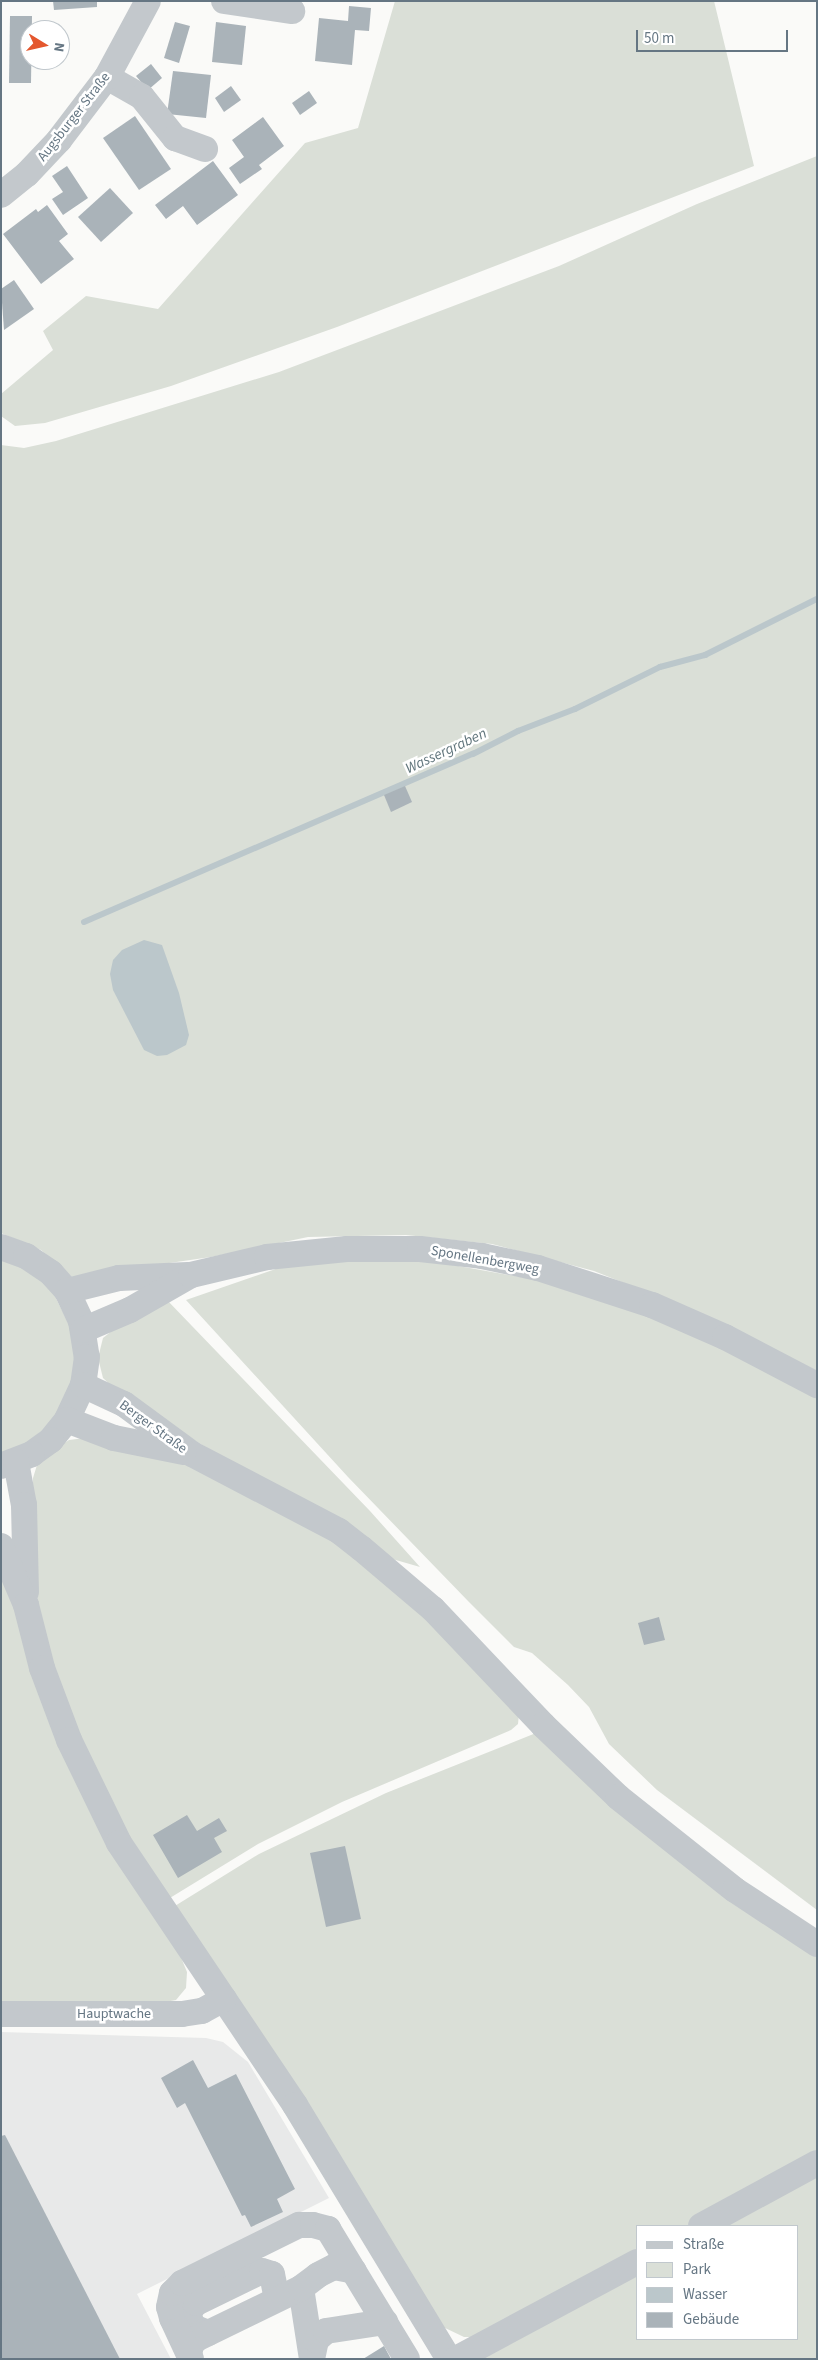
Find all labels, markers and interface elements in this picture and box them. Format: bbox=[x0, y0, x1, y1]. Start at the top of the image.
north arrow bbox=[20, 20, 70, 70]
scale bar bbox=[638, 20, 790, 52]
text: 50 m bbox=[644, 28, 674, 49]
text: N bbox=[48, 41, 69, 53]
street label: Augsburger Straße bbox=[34, 69, 114, 165]
water label: Wassergraben bbox=[403, 724, 489, 778]
street label: Sponellenbergweg bbox=[430, 1242, 540, 1278]
street label: Berger Straße bbox=[116, 1397, 190, 1457]
street label: Hauptwache bbox=[77, 2006, 151, 2022]
legend bbox=[636, 2225, 798, 2340]
text: Straße bbox=[683, 2234, 724, 2255]
text: Park bbox=[683, 2259, 711, 2280]
text: Wasser bbox=[683, 2284, 727, 2305]
text: Gebäude bbox=[683, 2309, 739, 2330]

